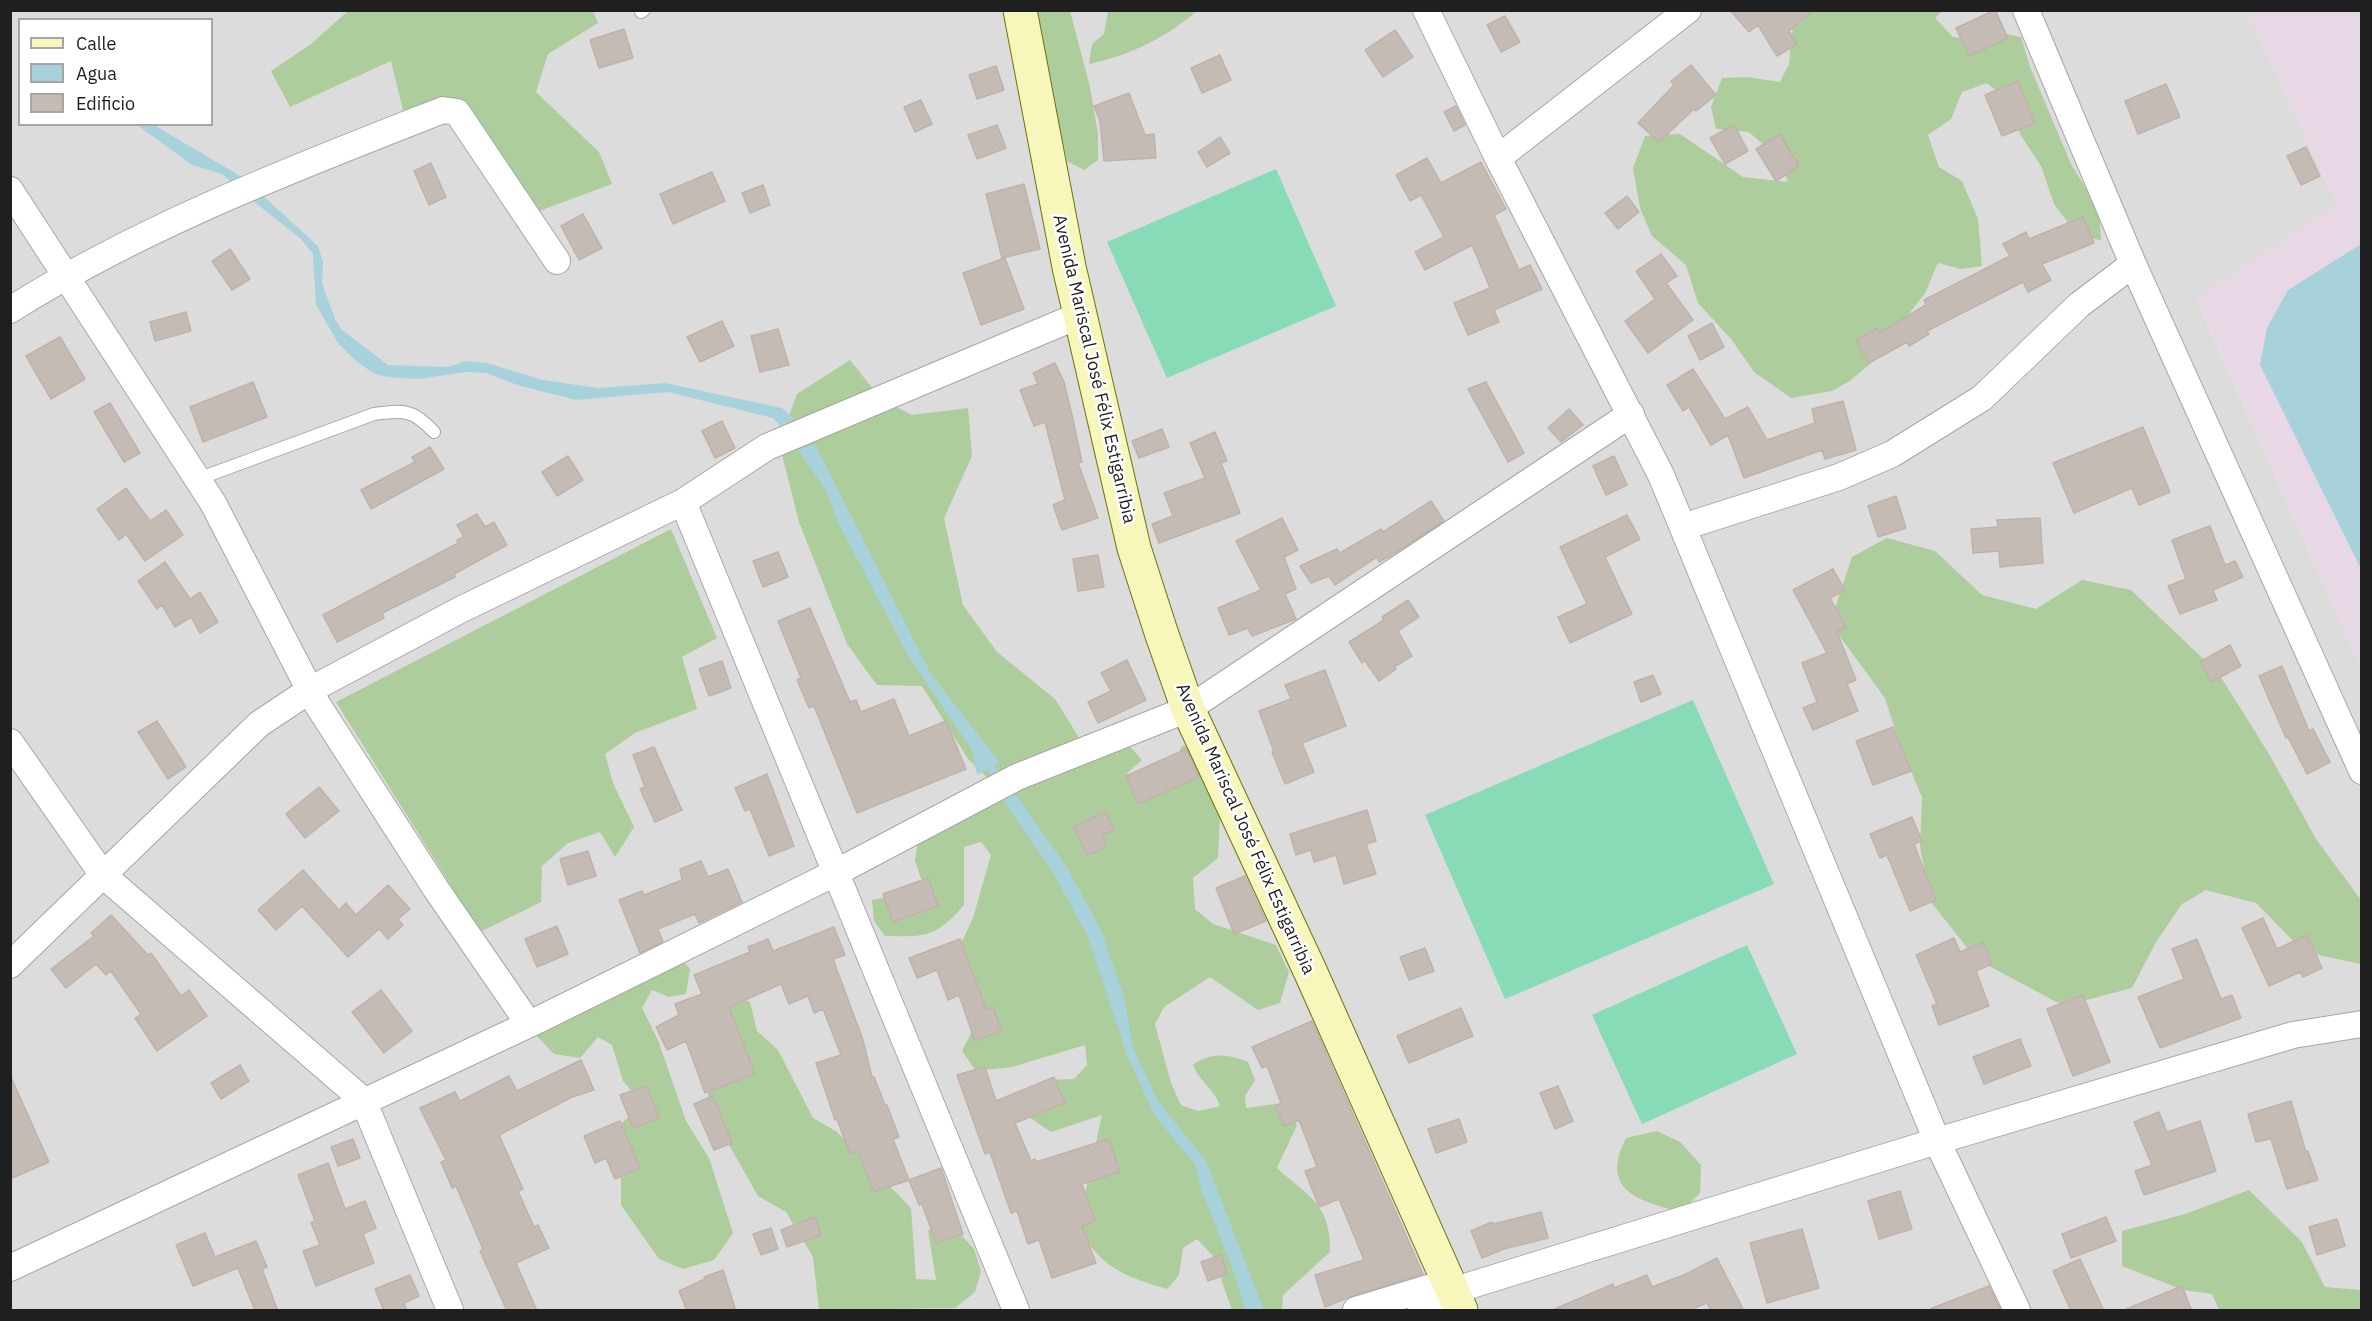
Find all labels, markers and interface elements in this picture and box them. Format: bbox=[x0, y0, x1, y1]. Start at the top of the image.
legend bbox=[18, 18, 213, 126]
text: Calle bbox=[76, 32, 116, 55]
text: Agua bbox=[76, 62, 117, 85]
text: Edificio bbox=[76, 92, 135, 115]
street label: Avenida Mariscal José Félix Estigarribia bbox=[1048, 212, 1140, 526]
street label: Avenida Mariscal José Félix Estigarribia bbox=[1171, 680, 1319, 978]

